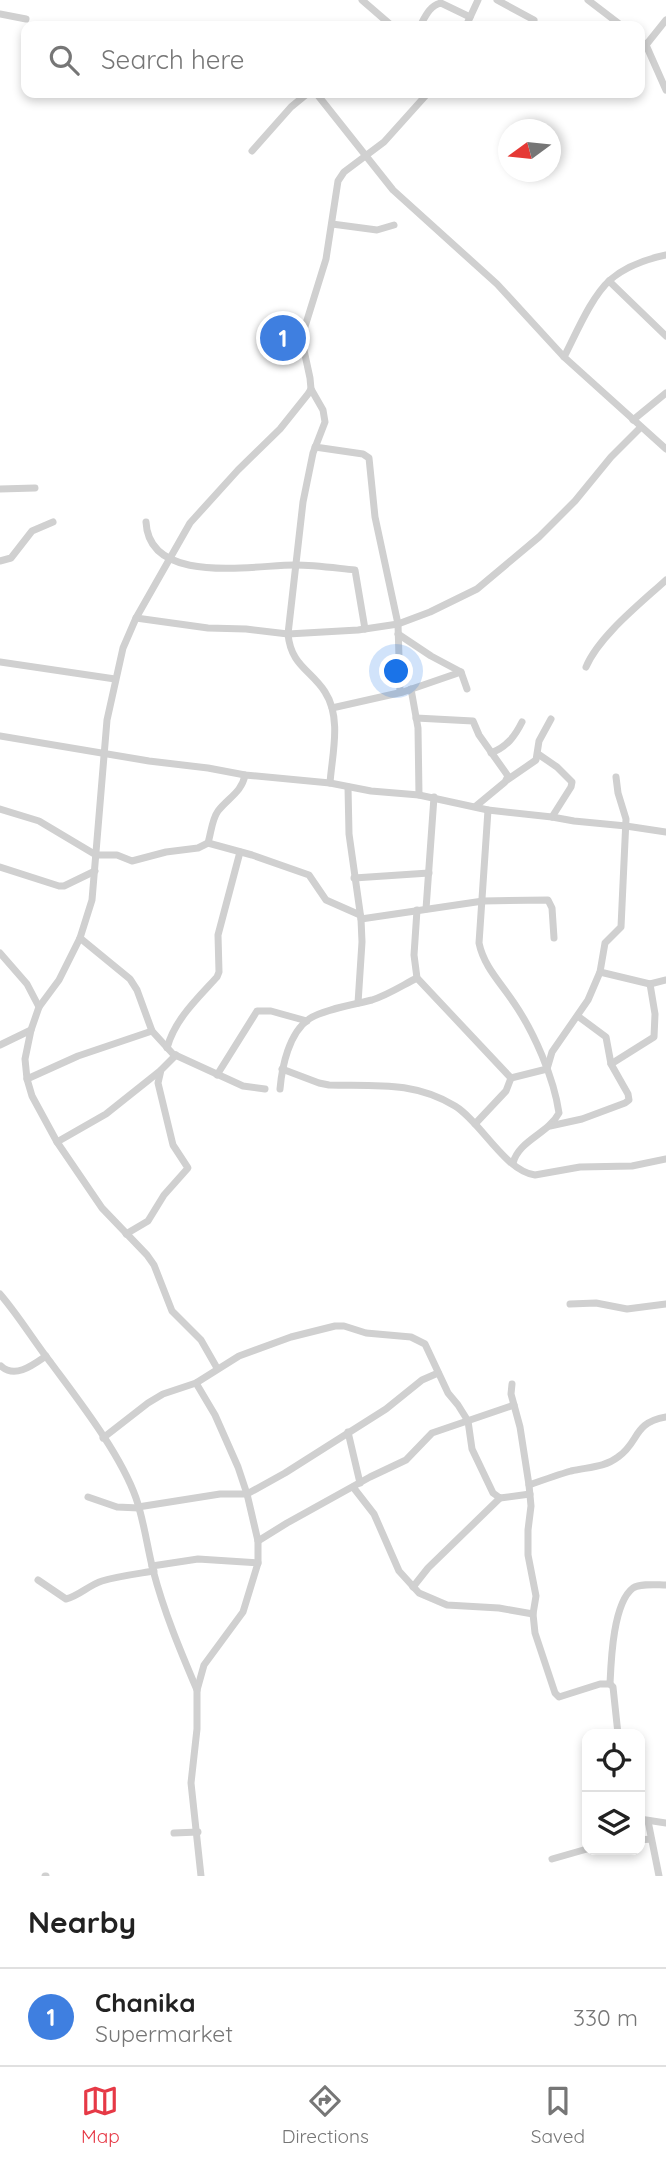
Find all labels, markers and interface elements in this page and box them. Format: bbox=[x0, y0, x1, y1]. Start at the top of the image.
search box bbox=[21, 21, 645, 98]
icon: search bbox=[45, 41, 83, 79]
text: Search here bbox=[101, 43, 245, 76]
north arrow bbox=[498, 119, 561, 182]
pin: 1 bbox=[260, 312, 306, 364]
your location bbox=[379, 654, 413, 688]
map controls bbox=[582, 1729, 645, 1855]
button: locate bbox=[582, 1729, 645, 1792]
button: layers bbox=[582, 1792, 645, 1855]
text: Nearby bbox=[28, 1903, 136, 1941]
text: Chanika bbox=[95, 1986, 196, 2019]
text: 1 bbox=[47, 2003, 55, 2032]
text: 330 m bbox=[573, 2003, 638, 2032]
text: Supermarket bbox=[95, 2019, 233, 2048]
tab: Map bbox=[81, 2082, 120, 2148]
tab: Directions bbox=[282, 2082, 369, 2148]
tab: Saved bbox=[531, 2082, 585, 2148]

